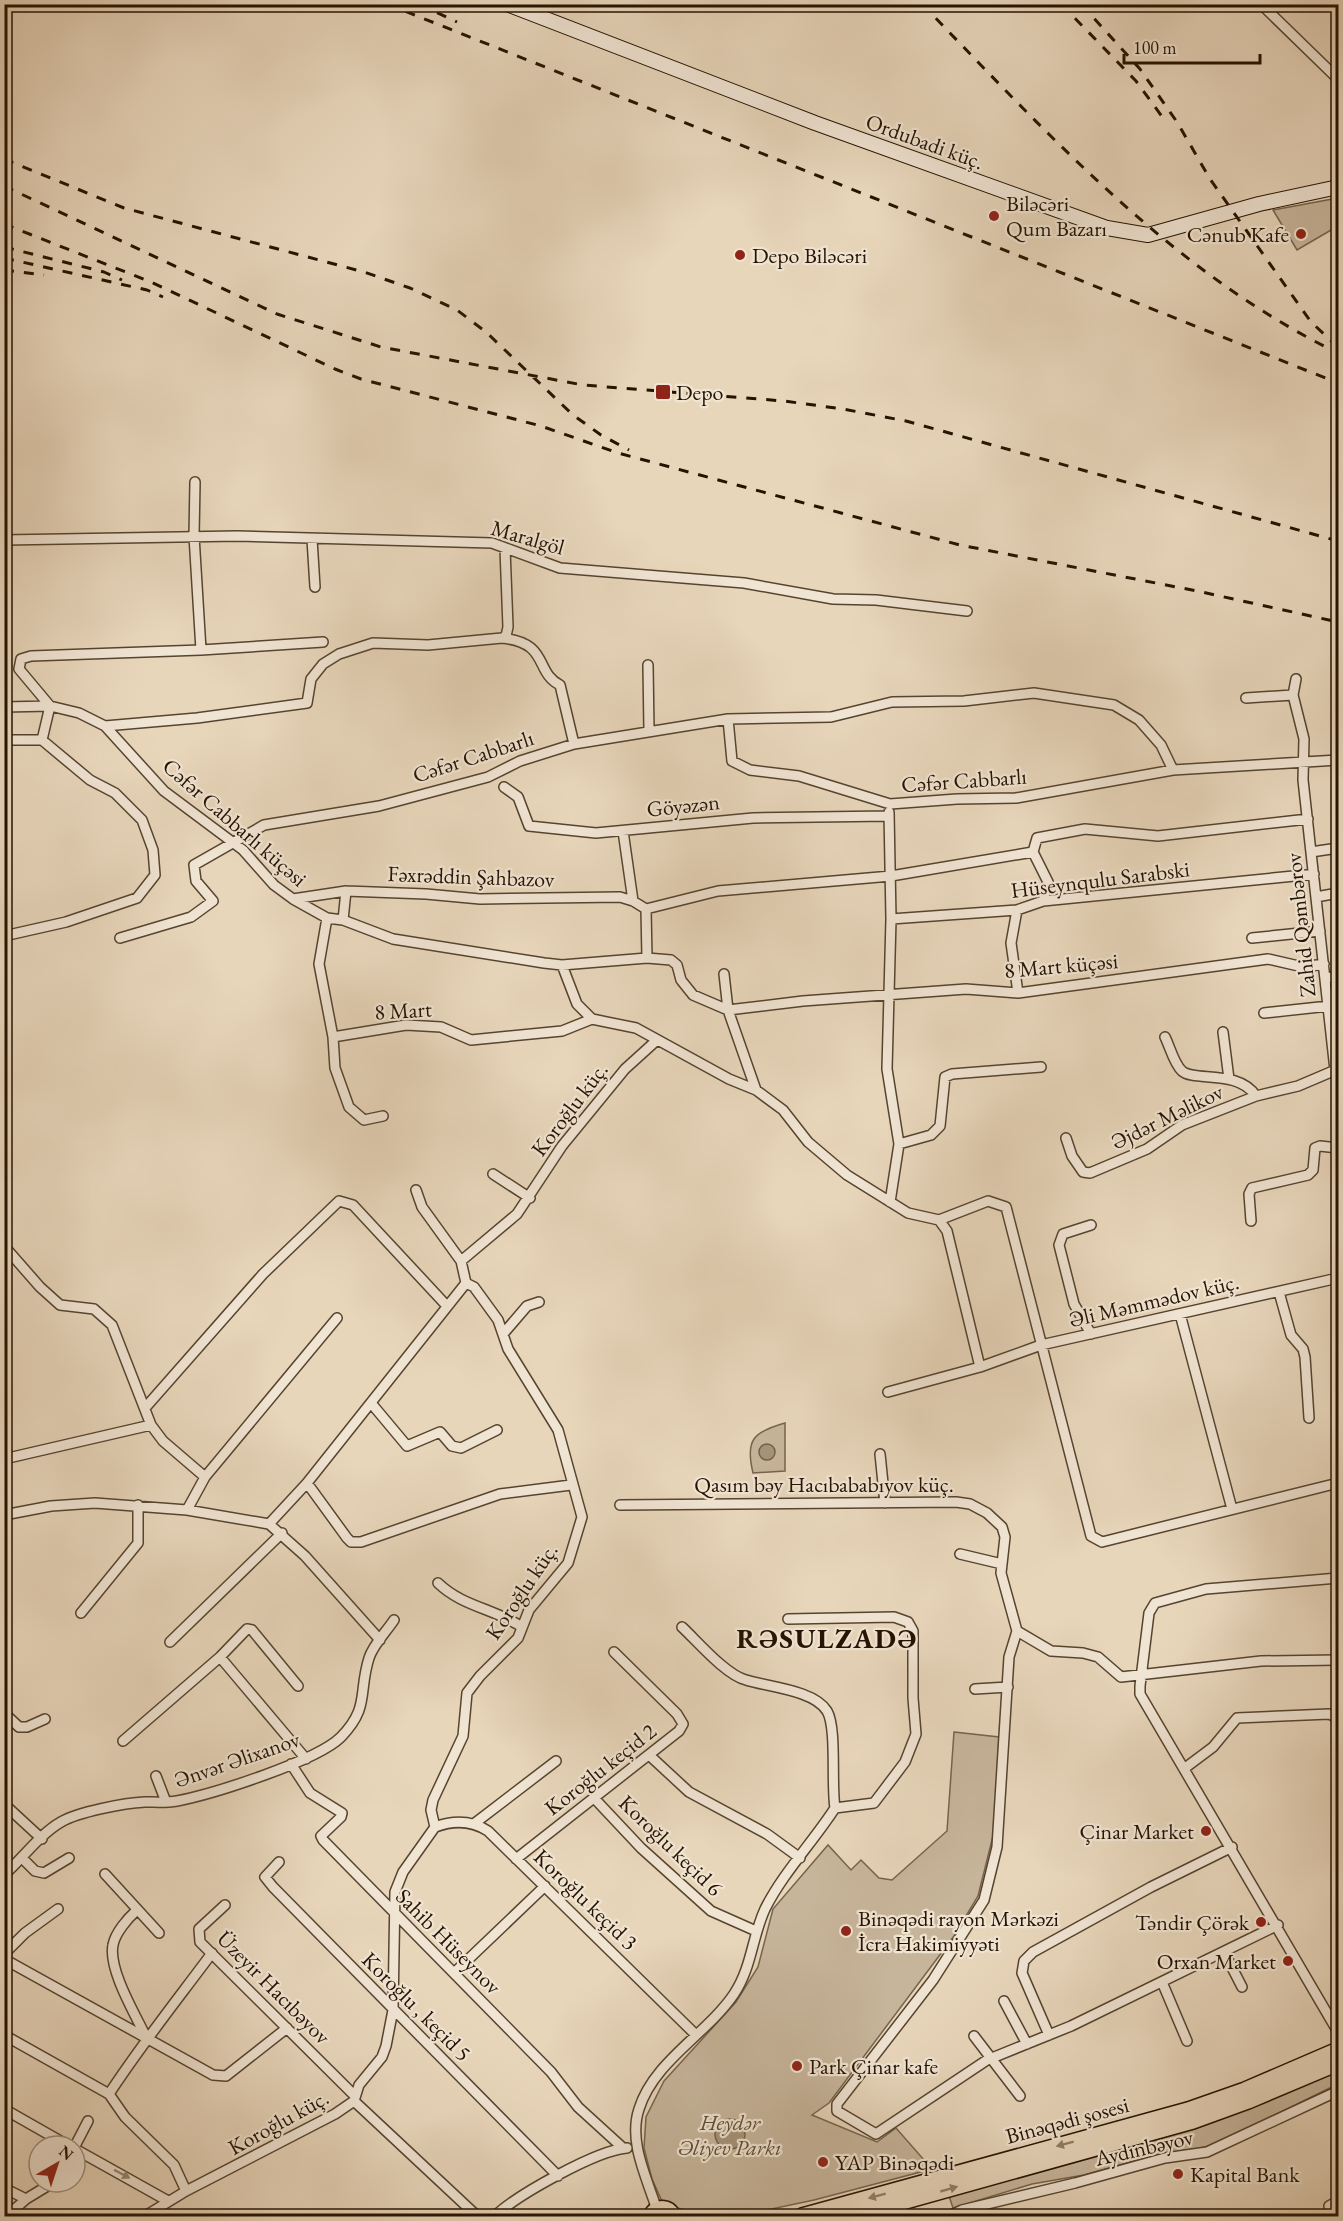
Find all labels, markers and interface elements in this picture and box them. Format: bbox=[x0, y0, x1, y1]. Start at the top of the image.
scale bar bbox=[1124, 27, 1260, 65]
text: 100 m bbox=[1133, 36, 1177, 59]
street label: Ordubadi küç. bbox=[862, 107, 988, 176]
place label: Biləcəri Qum Bazarı bbox=[1006, 189, 1107, 243]
marker: Biləcəri Qum Bazarı bbox=[987, 209, 1001, 223]
place label: Cənub Kafe bbox=[1187, 220, 1289, 249]
marker: Cənub Kafe bbox=[1294, 227, 1308, 241]
place label: Depo Biləcəri bbox=[752, 241, 867, 270]
marker: Depo Biləcəri bbox=[733, 248, 747, 262]
place label: Depo bbox=[676, 378, 724, 407]
marker: Depo bbox=[654, 383, 672, 401]
street label: Maralgöl bbox=[488, 513, 568, 562]
street label: Cəfər Cabbarlı bbox=[409, 723, 537, 790]
street label: Cəfər Cabbarlı küçəsi bbox=[156, 752, 313, 893]
street label: Cəfər Cabbarlı bbox=[900, 762, 1028, 799]
street label: Göyəzən bbox=[645, 787, 721, 824]
street label: Zahid Qəmbərov bbox=[1278, 851, 1322, 999]
street label: Hüseynqulu Sarabski bbox=[1009, 854, 1191, 905]
street label: Fəxrəddin Şahbazov bbox=[387, 859, 555, 894]
street label: 8 Mart küçəsi bbox=[1003, 946, 1119, 985]
street label: 8 Mart bbox=[374, 995, 433, 1026]
street label: Koroğlu küç. bbox=[524, 1056, 614, 1162]
street label: Əjdər Məlikov bbox=[1106, 1077, 1228, 1156]
street label: Əli Məmmədov küç. bbox=[1066, 1267, 1242, 1334]
street label: Qasım bəy Hacıbababıyov küç. bbox=[694, 1470, 954, 1499]
street label: Koroğlu küç. bbox=[478, 1537, 564, 1645]
district label: RƏSULZADƏ bbox=[736, 1620, 918, 1656]
street label: Koroğlu keçid 2 bbox=[539, 1716, 662, 1822]
street label: Ənvər Əlixanov bbox=[171, 1724, 304, 1794]
street label: Koroğlu keçid 6 bbox=[612, 1788, 729, 1903]
place label: Çinar Market bbox=[1080, 1817, 1194, 1846]
marker: Çinar Market bbox=[1199, 1824, 1213, 1838]
street label: Koroğlu keçid 3 bbox=[527, 1842, 644, 1956]
street label: Sahib Hüseynov bbox=[390, 1882, 508, 2001]
place label: Binəqədi rayon Mərkəzi İcra Hakimiyyəti bbox=[858, 1904, 1059, 1958]
place label: Təndir Çörək bbox=[1135, 1908, 1250, 1937]
marker: Təndir Çörək bbox=[1254, 1915, 1268, 1929]
street label: Üzeyir Hacıbəyov bbox=[211, 1924, 337, 2051]
marker: Binəqədi rayon Mərkəzi İcra Hakimiyyəti bbox=[839, 1924, 853, 1938]
street label: Koroğlu , keçid 5 bbox=[356, 1945, 478, 2067]
place label: Orxan Market bbox=[1157, 1947, 1276, 1976]
marker: Orxan Market bbox=[1281, 1954, 1295, 1968]
place label: Park Çinar kafe bbox=[809, 2052, 939, 2081]
marker: Park Çinar kafe bbox=[790, 2059, 804, 2073]
street label: Koroğlu küç. bbox=[223, 2083, 334, 2162]
street label: Binəqədi şosesi bbox=[1002, 2090, 1132, 2151]
park label: Heydər Əliyev Parkı bbox=[678, 2108, 782, 2162]
street label: Aydınbəyov bbox=[1091, 2122, 1196, 2173]
north arrow bbox=[27, 2134, 87, 2194]
text: N bbox=[54, 2140, 78, 2165]
one-way arrow bbox=[1056, 2140, 1074, 2149]
place label: YAP Binəqədi bbox=[835, 2148, 954, 2177]
marker: YAP Binəqədi bbox=[816, 2155, 830, 2169]
place label: Kapital Bank bbox=[1190, 2160, 1300, 2189]
marker: Kapital Bank bbox=[1171, 2167, 1185, 2181]
one-way arrow bbox=[114, 2169, 131, 2179]
one-way arrow bbox=[940, 2184, 958, 2194]
one-way arrow bbox=[868, 2192, 886, 2201]

